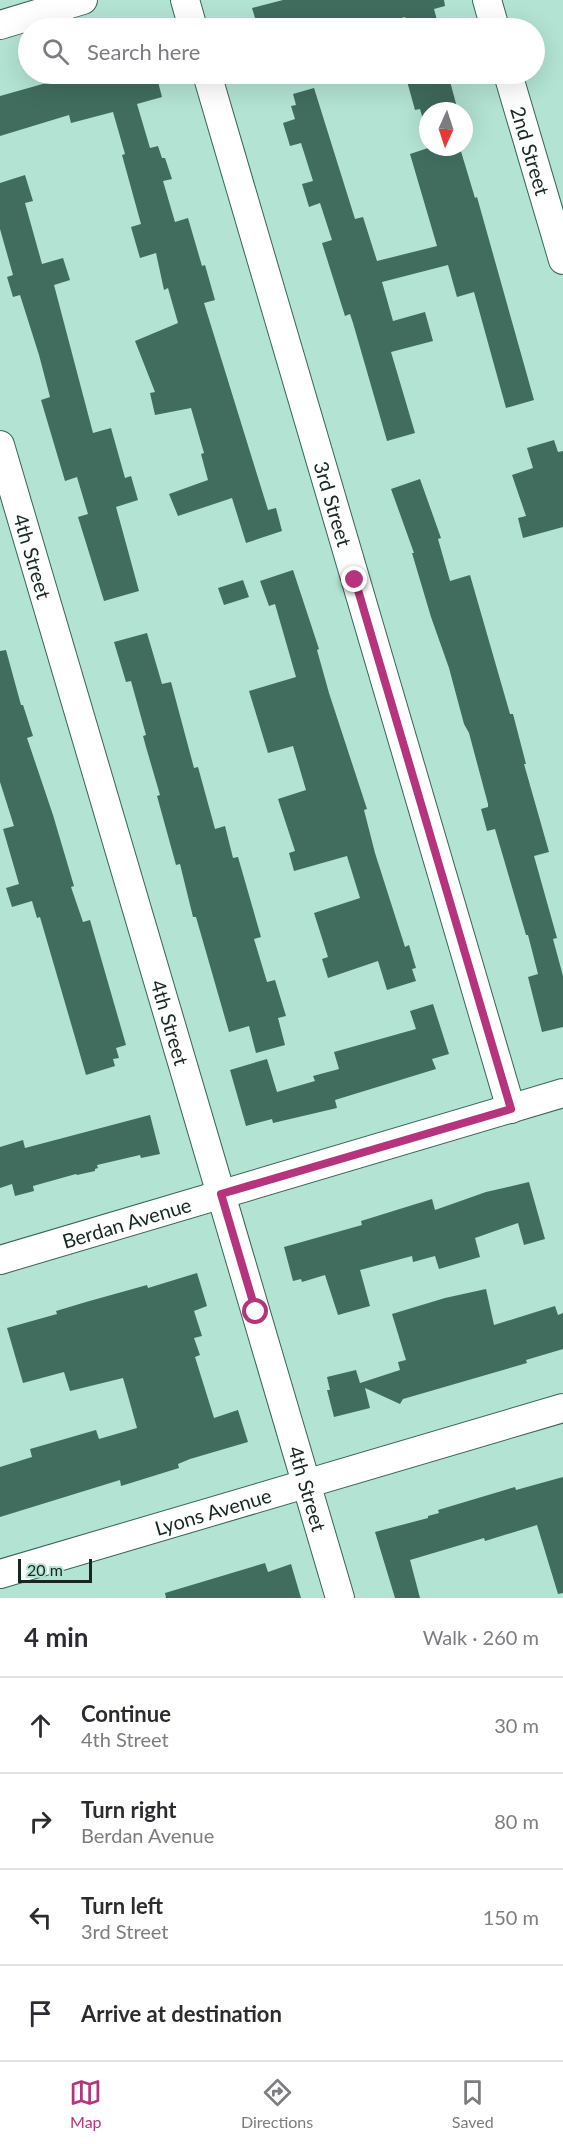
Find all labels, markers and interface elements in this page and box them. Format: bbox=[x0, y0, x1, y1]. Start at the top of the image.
search box bbox=[18, 18, 545, 84]
icon: search bbox=[39, 35, 72, 68]
text: Search here bbox=[87, 38, 200, 65]
north arrow bbox=[419, 102, 473, 156]
street label: 2nd Street bbox=[506, 103, 555, 198]
street label: 3rd Street bbox=[309, 458, 357, 549]
street label: 4th Street bbox=[9, 511, 57, 602]
route end bbox=[341, 566, 367, 592]
street label: 4th Street bbox=[146, 977, 194, 1068]
street label: Berdan Avenue bbox=[59, 1192, 194, 1253]
route start bbox=[242, 1298, 268, 1324]
street label: 4th Street bbox=[284, 1443, 332, 1534]
street label: Lyons Avenue bbox=[152, 1483, 274, 1540]
scale bar bbox=[18, 1556, 92, 1584]
text: 20 m bbox=[27, 1560, 63, 1579]
text: 4 min bbox=[24, 1621, 88, 1653]
text: Walk · 260 m bbox=[423, 1625, 539, 1649]
text: Continue bbox=[81, 1700, 171, 1727]
icon: ahead bbox=[24, 1709, 57, 1742]
text: 30 m bbox=[494, 1713, 539, 1737]
text: 4th Street bbox=[81, 1727, 169, 1751]
text: Turn right bbox=[81, 1796, 176, 1823]
icon: right bbox=[24, 1805, 57, 1838]
text: 80 m bbox=[494, 1809, 539, 1833]
text: Berdan Avenue bbox=[81, 1823, 214, 1847]
text: Turn left bbox=[81, 1892, 163, 1919]
icon: left bbox=[24, 1901, 57, 1934]
text: 150 m bbox=[483, 1905, 539, 1929]
text: 3rd Street bbox=[81, 1919, 168, 1943]
icon: arrive bbox=[24, 1997, 57, 2030]
text: Arrive at destination bbox=[81, 2000, 282, 2027]
tab: Map bbox=[69, 2076, 102, 2131]
tab: Directions bbox=[241, 2076, 313, 2131]
tab: Saved bbox=[452, 2076, 494, 2131]

